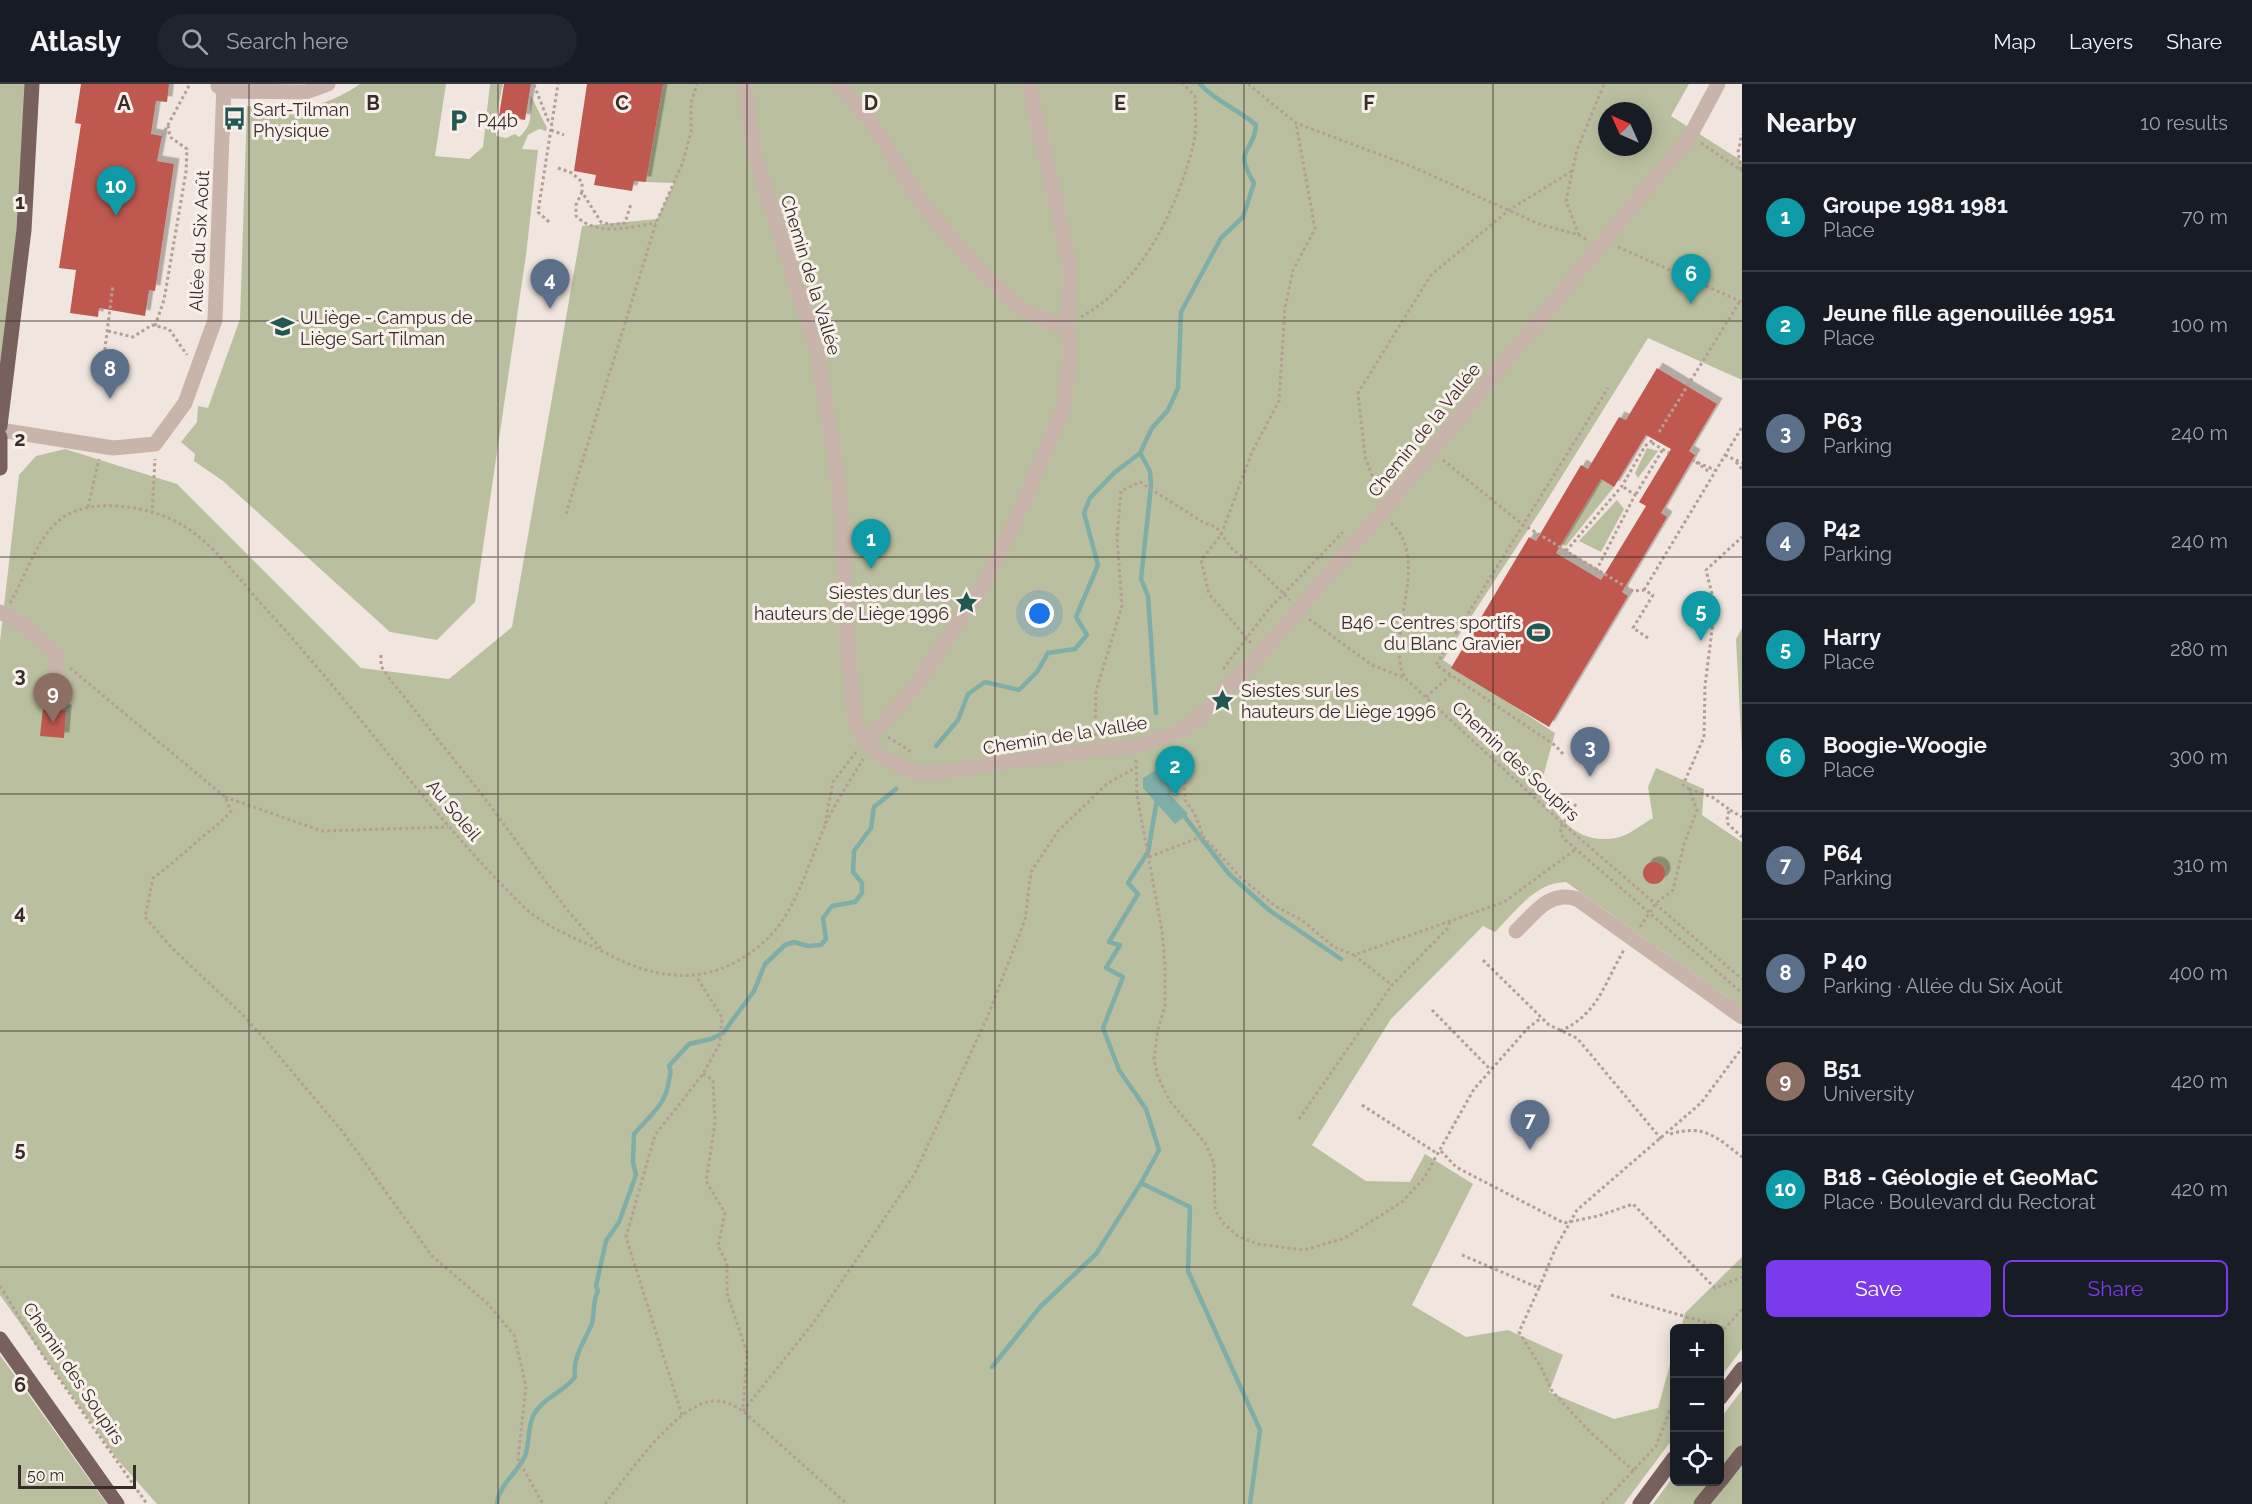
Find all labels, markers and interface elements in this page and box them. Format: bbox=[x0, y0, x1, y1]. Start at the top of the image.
search box bbox=[157, 14, 577, 68]
text: Atlasly bbox=[30, 25, 121, 58]
icon: search bbox=[178, 25, 211, 58]
text: Search here bbox=[226, 28, 348, 54]
text: Map bbox=[1993, 29, 2036, 54]
text: Layers bbox=[2069, 29, 2133, 54]
text: Share bbox=[2166, 29, 2222, 54]
text: A bbox=[117, 91, 131, 115]
text: B bbox=[366, 91, 380, 115]
text: C bbox=[615, 91, 629, 115]
text: D bbox=[864, 91, 878, 115]
text: E bbox=[1114, 91, 1126, 115]
text: F bbox=[1363, 91, 1375, 115]
place label: Sart-Tilman Physique bbox=[253, 99, 349, 141]
north arrow bbox=[1598, 102, 1652, 156]
bus stop icon: Sart-Tilman Physique bbox=[222, 106, 248, 132]
parking icon: P44b bbox=[446, 107, 472, 133]
text: Nearby bbox=[1766, 108, 1856, 138]
place label: P44b bbox=[477, 110, 518, 131]
text: 10 results bbox=[2140, 111, 2228, 135]
pin: 10 bbox=[96, 166, 136, 216]
street label: Allée du Six Août bbox=[185, 170, 213, 312]
text: 1 bbox=[15, 190, 25, 214]
text: Groupe 1981 1981 bbox=[1823, 192, 2008, 218]
street label: Chemin de la Vallée bbox=[777, 193, 845, 358]
text: 1 bbox=[1781, 205, 1790, 229]
text: 70 m bbox=[2182, 205, 2228, 229]
text: Place bbox=[1823, 218, 1874, 242]
pin: 6 bbox=[1672, 254, 1710, 304]
pin: 4 bbox=[530, 260, 570, 309]
text: Jeune fille agenouillée 1951 bbox=[1823, 300, 2115, 326]
place label: ULiège - Campus de Liège Sart Tilman bbox=[300, 307, 473, 349]
text: 2 bbox=[1780, 313, 1791, 337]
text: 100 m bbox=[2171, 313, 2228, 337]
school or university icon: ULiège - Campus de Liège Sart Tilman bbox=[269, 314, 295, 340]
text: Place bbox=[1823, 326, 1874, 350]
pin: 8 bbox=[90, 350, 130, 399]
street label: Chemin de la Vallée bbox=[1364, 359, 1485, 501]
text: P63 bbox=[1823, 408, 1862, 434]
text: 3 bbox=[1780, 421, 1791, 445]
text: 240 m bbox=[2171, 421, 2228, 445]
text: 2 bbox=[14, 427, 26, 451]
text: Parking bbox=[1823, 434, 1892, 458]
text: P42 bbox=[1823, 516, 1861, 542]
pin: 1 bbox=[852, 520, 890, 569]
text: 4 bbox=[1780, 529, 1791, 553]
text: 240 m bbox=[2171, 529, 2228, 553]
text: Parking bbox=[1823, 542, 1892, 566]
place label: Siestes dur les hauteurs de Liège 1996 bbox=[754, 582, 949, 624]
place icon: Siestes dur les hauteurs de Liège 1996 bbox=[954, 589, 980, 615]
pin: 5 bbox=[1682, 592, 1720, 641]
your location bbox=[1025, 599, 1054, 628]
place label: B46 - Centres sportifs du Blanc Gravier bbox=[1341, 612, 1522, 654]
sports icon: B46 - Centres sportifs du Blanc Gravier bbox=[1526, 619, 1552, 645]
text: Harry bbox=[1823, 624, 1881, 650]
text: 5 bbox=[1780, 637, 1791, 661]
text: 280 m bbox=[2170, 637, 2228, 661]
text: Place bbox=[1823, 650, 1874, 674]
text: 3 bbox=[14, 663, 26, 687]
pin: 9 bbox=[34, 674, 72, 723]
place label: Siestes sur les hauteurs de Liège 1996 bbox=[1241, 680, 1436, 722]
place icon: Siestes sur les hauteurs de Liège 1996 bbox=[1210, 687, 1236, 713]
street label: Chemin des Soupirs bbox=[1448, 697, 1584, 826]
street label: Chemin de la Vallée bbox=[981, 712, 1149, 758]
pin: 3 bbox=[1570, 728, 1610, 777]
text: Boogie-Woogie bbox=[1823, 732, 1987, 758]
text: 6 bbox=[1779, 745, 1792, 769]
text: 300 m bbox=[2169, 745, 2228, 769]
pin: 2 bbox=[1156, 746, 1194, 796]
text: Place bbox=[1823, 758, 1874, 782]
street label: Au Soleil bbox=[422, 775, 486, 845]
text: P64 bbox=[1823, 840, 1863, 866]
text: 7 bbox=[1780, 853, 1791, 877]
text: 310 m bbox=[2173, 853, 2228, 877]
text: Parking bbox=[1823, 866, 1892, 890]
text: 4 bbox=[14, 900, 26, 924]
text: P 40 bbox=[1823, 948, 1867, 974]
text: 8 bbox=[1779, 961, 1792, 985]
text: 400 m bbox=[2169, 961, 2228, 985]
text: Parking · Allée du Six Août bbox=[1823, 974, 2063, 998]
text: B51 bbox=[1823, 1056, 1861, 1082]
text: 9 bbox=[1780, 1069, 1791, 1093]
text: 420 m bbox=[2171, 1069, 2228, 1093]
text: University bbox=[1823, 1082, 1915, 1106]
pin: 7 bbox=[1510, 1100, 1550, 1150]
text: 5 bbox=[14, 1137, 26, 1161]
text: B18 - Géologie et GeoMaC bbox=[1823, 1164, 2098, 1190]
text: 10 bbox=[1774, 1177, 1797, 1201]
text: 420 m bbox=[2171, 1177, 2228, 1201]
text: Place · Boulevard du Rectorat bbox=[1823, 1190, 2096, 1214]
button: Save bbox=[1766, 1260, 1991, 1317]
button: Share bbox=[2003, 1260, 2228, 1317]
street label: Chemin des Soupirs bbox=[19, 1298, 129, 1448]
map controls bbox=[1670, 1324, 1724, 1486]
button: + bbox=[1670, 1324, 1724, 1378]
text: 6 bbox=[14, 1373, 26, 1397]
button: − bbox=[1670, 1378, 1724, 1432]
button: locate bbox=[1670, 1432, 1724, 1486]
scale bar bbox=[18, 1462, 136, 1490]
text: 50 m bbox=[27, 1466, 64, 1485]

